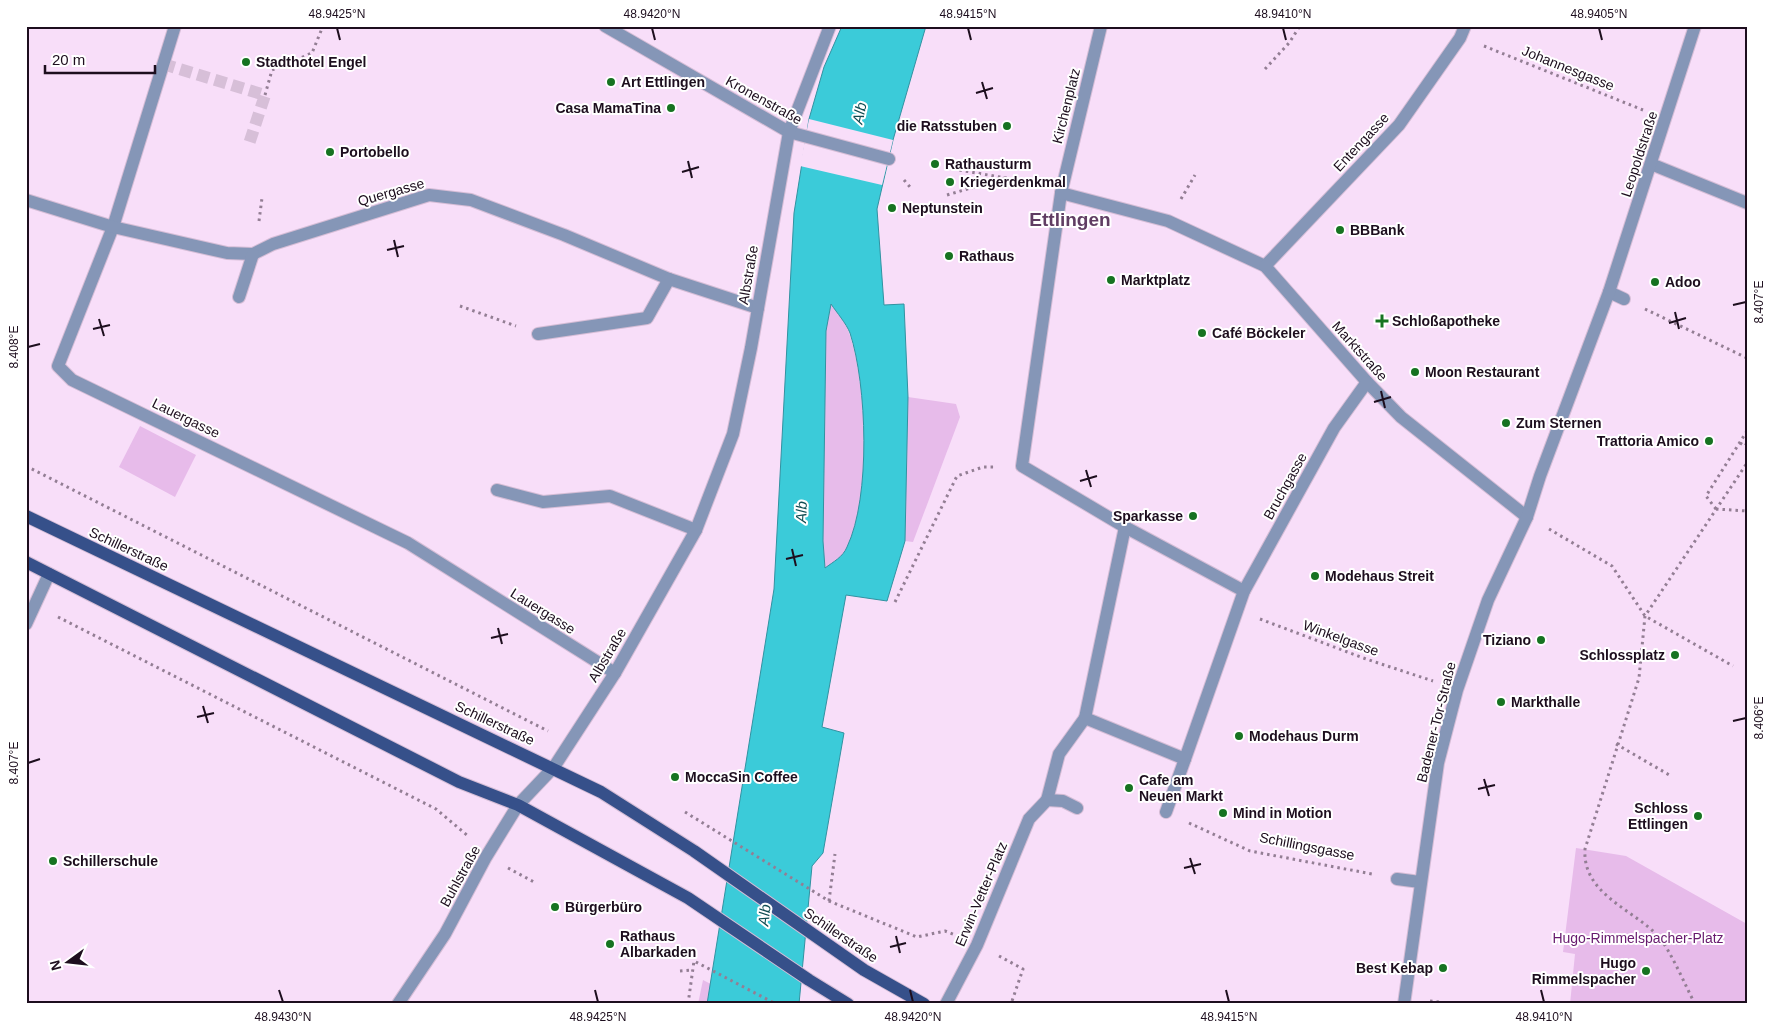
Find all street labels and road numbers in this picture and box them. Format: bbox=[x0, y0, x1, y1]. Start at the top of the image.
street label: Johannesgasse bbox=[1520, 42, 1617, 94]
street label: Kirchenplatz bbox=[1049, 67, 1083, 145]
street label: Kronenstraße bbox=[723, 72, 805, 128]
street label: Entengasse bbox=[1330, 109, 1392, 174]
street label: Leopoldstraße bbox=[1618, 109, 1661, 199]
street label: Quergasse bbox=[356, 175, 426, 209]
street label: Albstraße bbox=[735, 244, 761, 306]
street label: Marktstraße bbox=[1329, 318, 1391, 384]
street label: Lauergasse bbox=[150, 395, 223, 441]
street label: Bruchgasse bbox=[1260, 450, 1310, 522]
street label: Schillerstraße bbox=[87, 524, 171, 574]
street label: Lauergasse bbox=[508, 585, 578, 637]
street label: Winkelgasse bbox=[1301, 617, 1381, 659]
street label: Albstraße bbox=[585, 625, 629, 685]
street label: Badener-Tor-Straße bbox=[1413, 660, 1459, 784]
street label: Schillerstraße bbox=[453, 698, 537, 748]
street label: Schillingsgasse bbox=[1258, 829, 1356, 863]
street label: Erwin-Vetter-Platz bbox=[952, 839, 1010, 949]
street label: Buhlstraße bbox=[437, 842, 484, 909]
street label: Schillerstraße bbox=[801, 904, 881, 966]

